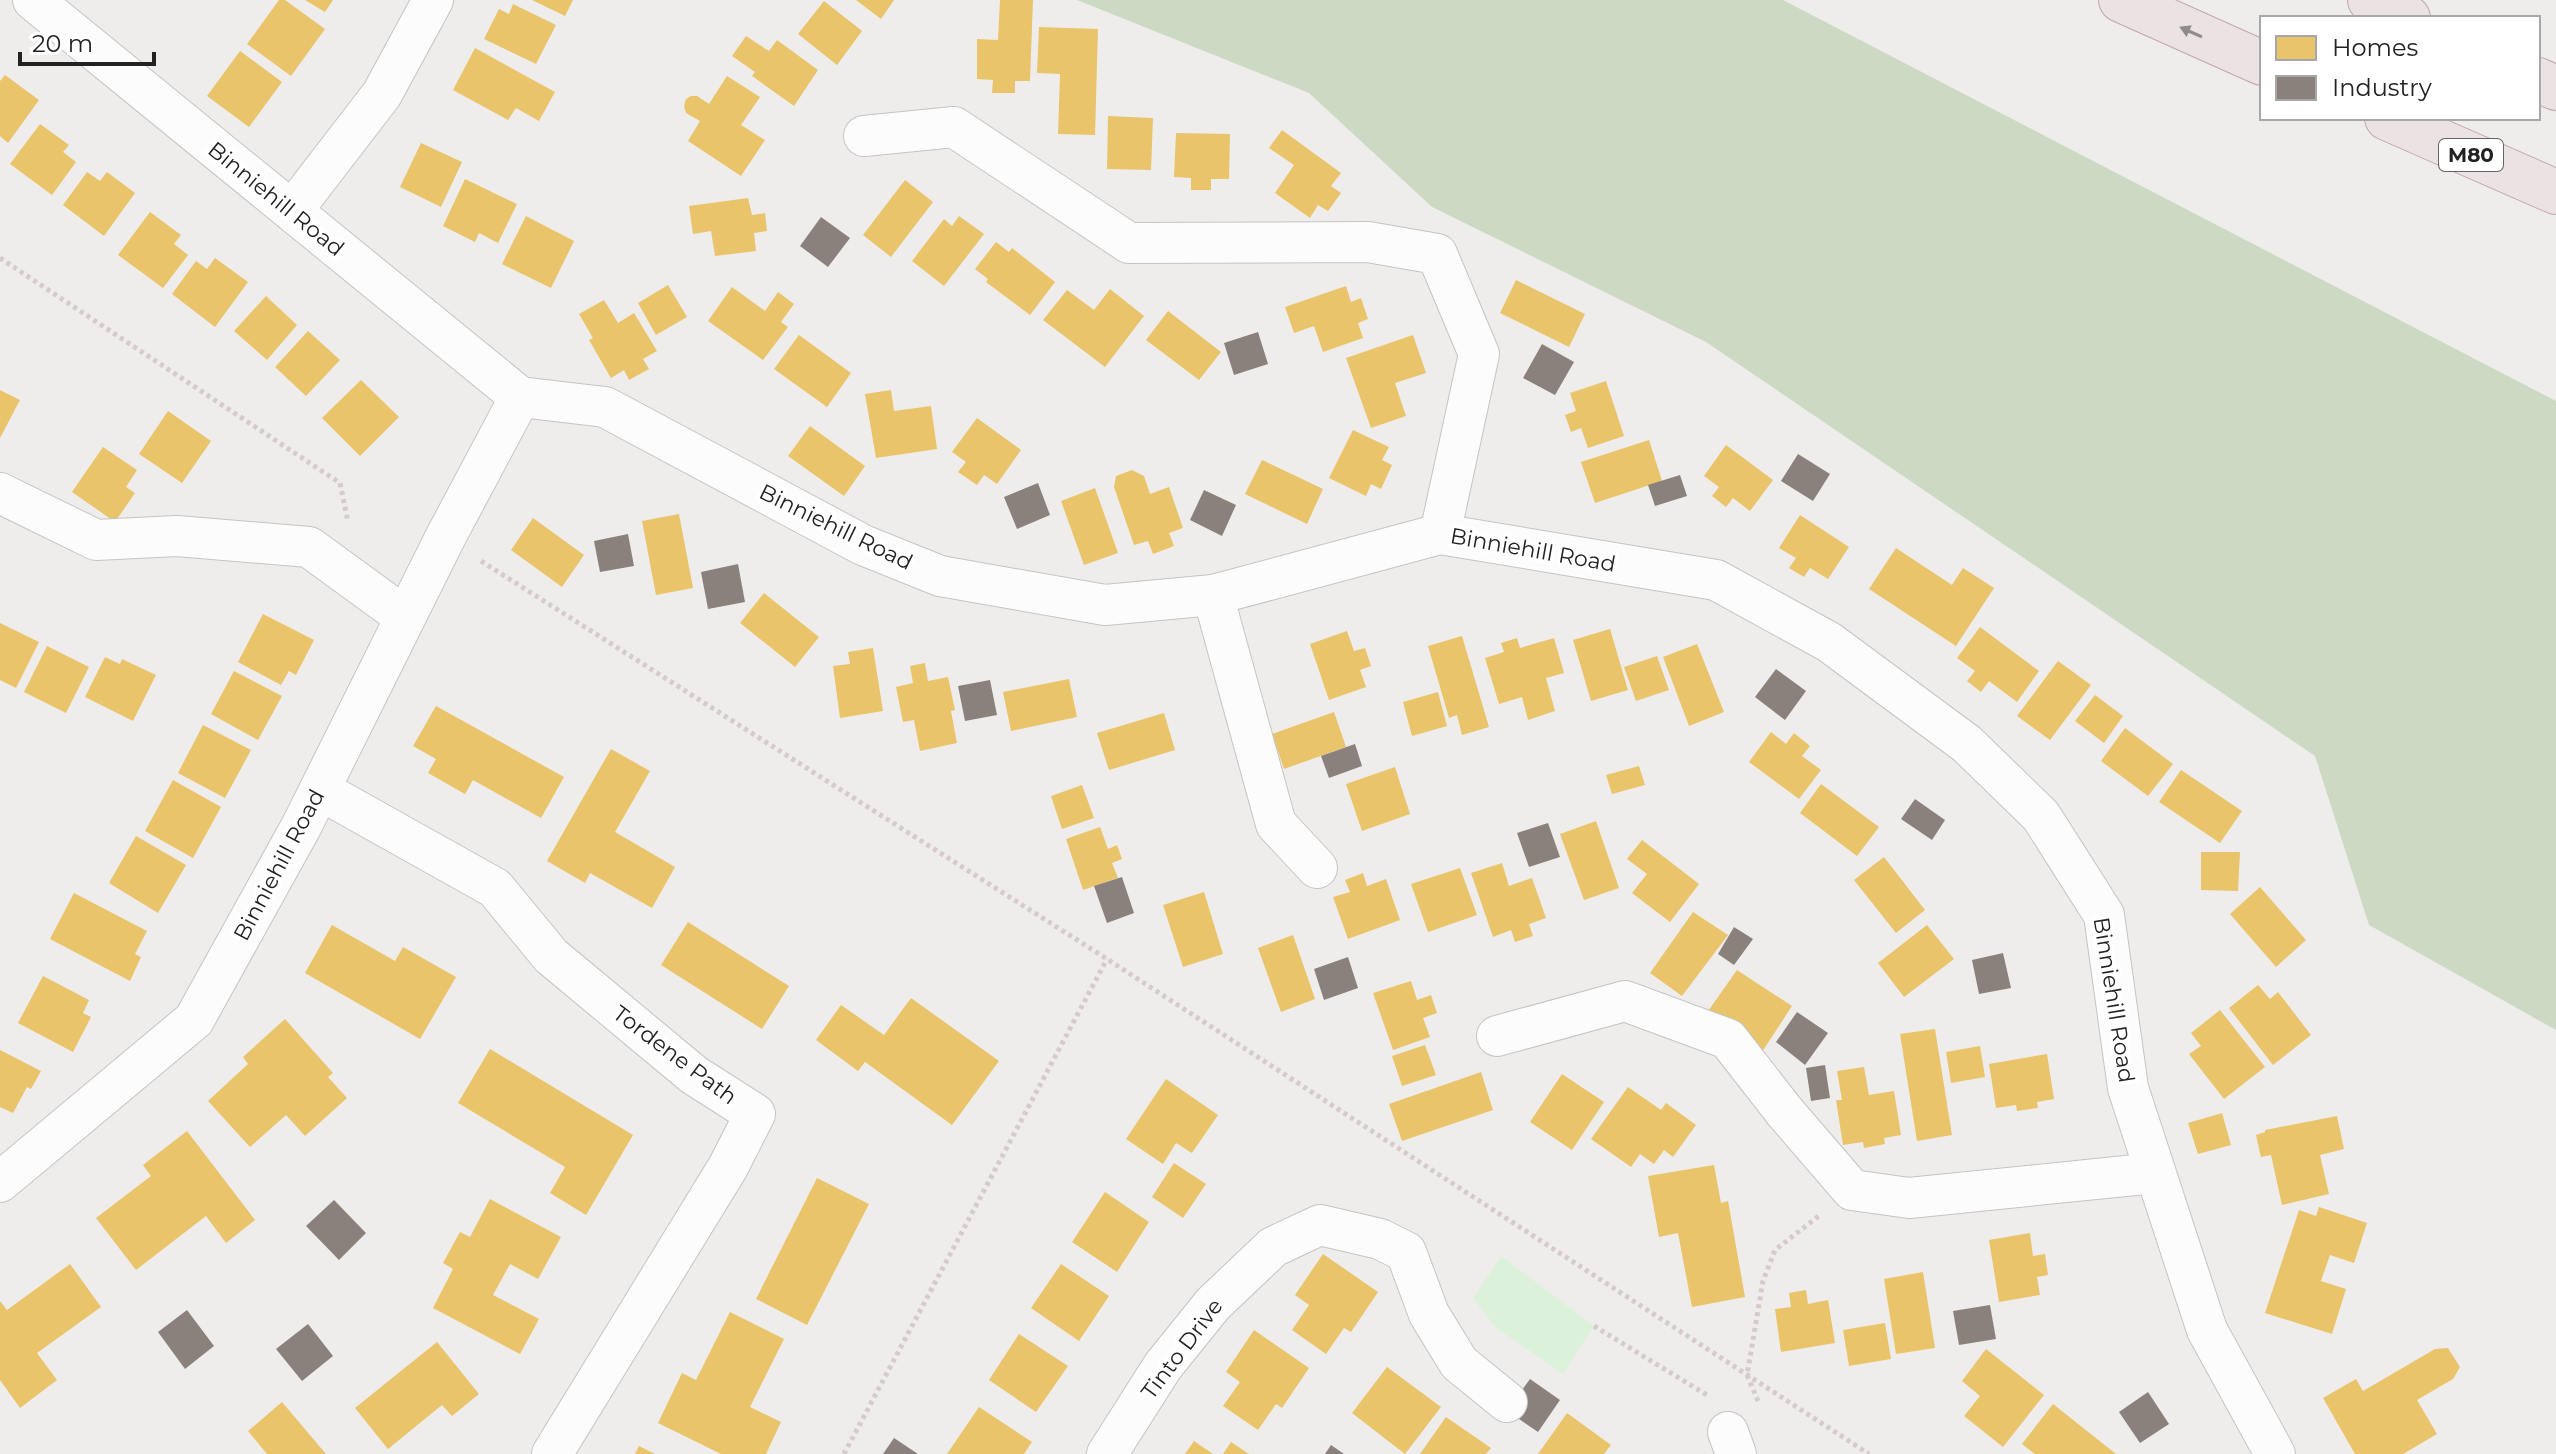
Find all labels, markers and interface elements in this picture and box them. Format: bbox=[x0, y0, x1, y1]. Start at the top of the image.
scale bar bbox=[20, 16, 154, 66]
legend bbox=[2260, 16, 2540, 120]
one-way arrow bbox=[2179, 26, 2203, 39]
text: 20 m bbox=[32, 29, 93, 58]
text: Homes bbox=[2332, 33, 2418, 62]
text: Industry bbox=[2332, 73, 2432, 102]
street label: Binniehill Road bbox=[202, 136, 350, 262]
road number: M80 bbox=[2439, 139, 2503, 171]
street label: Binniehill Road bbox=[755, 478, 917, 576]
street label: Binniehill Road bbox=[1448, 522, 1618, 578]
street label: Binniehill Road bbox=[228, 785, 330, 945]
street label: Binniehill Road bbox=[2088, 915, 2140, 1085]
street label: Tordene Path bbox=[608, 1000, 742, 1110]
street label: Tinto Drive bbox=[1135, 1293, 1229, 1405]

